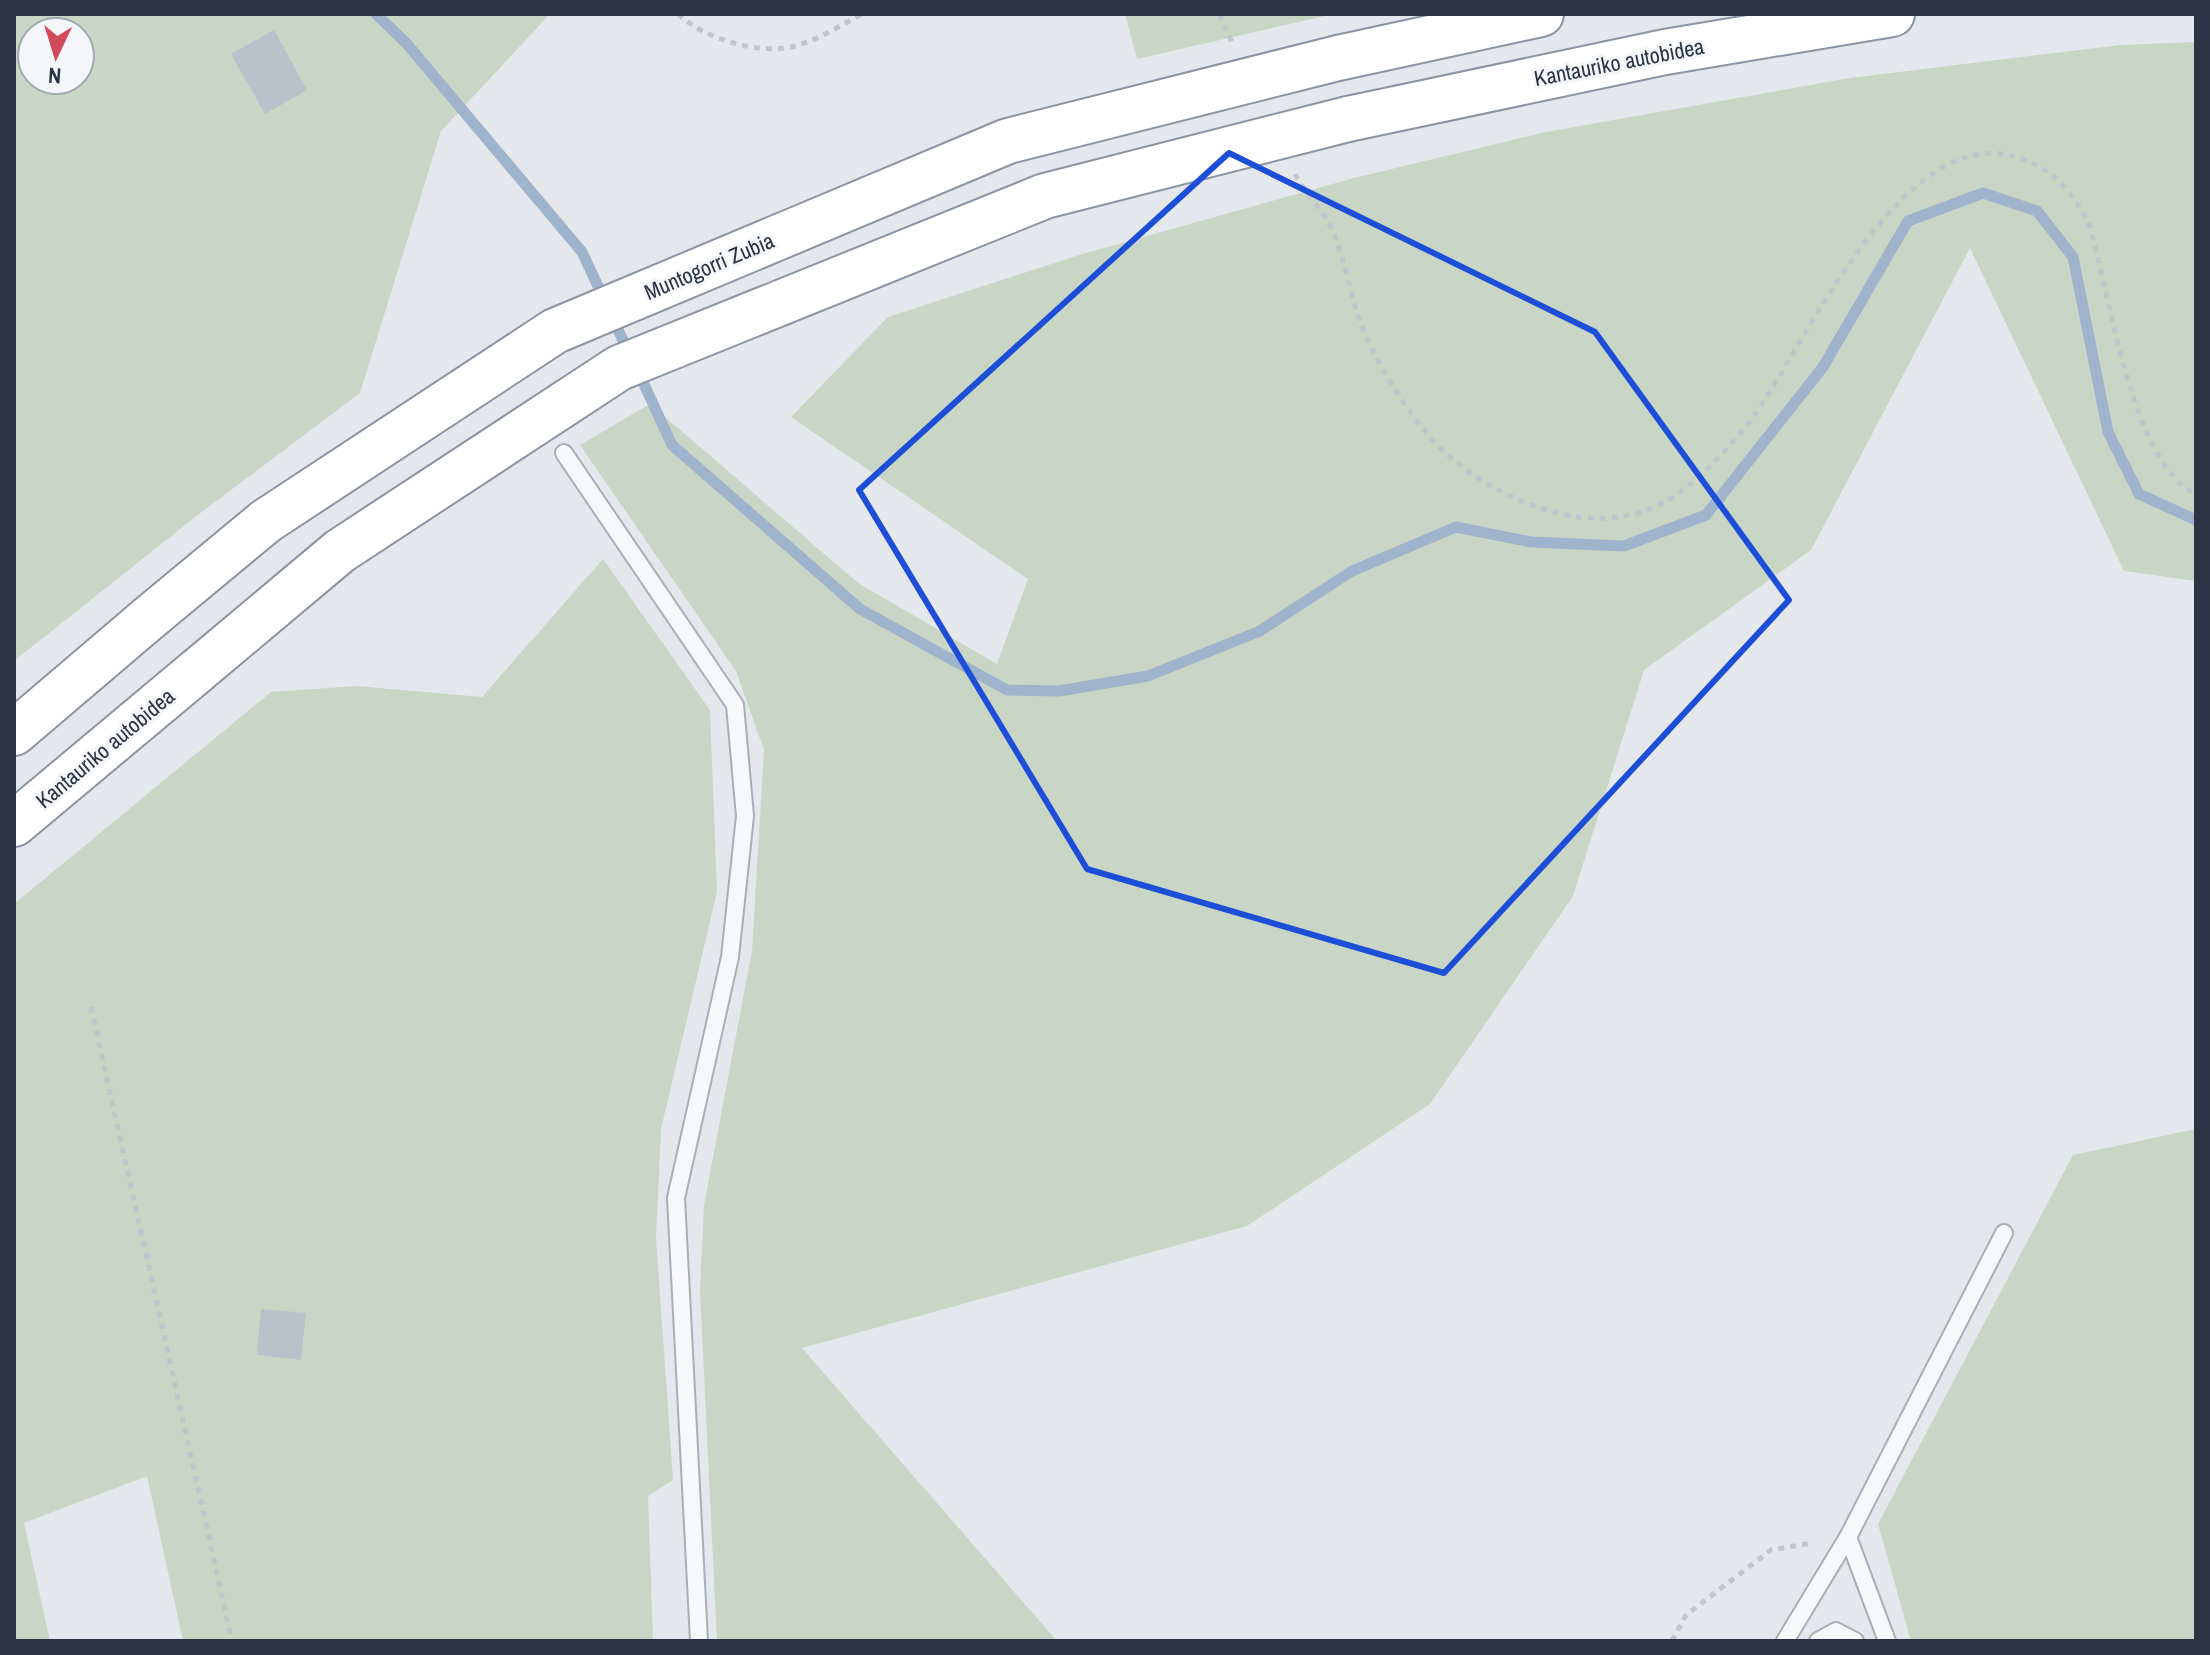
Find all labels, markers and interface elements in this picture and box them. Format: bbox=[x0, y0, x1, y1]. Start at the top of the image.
north arrow bbox=[16, 16, 96, 96]
street label: Kantauriko autobidea bbox=[1531, 31, 1707, 93]
text: N bbox=[47, 61, 62, 91]
street label: Muntogorri Zubia bbox=[639, 225, 779, 307]
street label: Kantauriko autobidea bbox=[29, 681, 181, 815]

